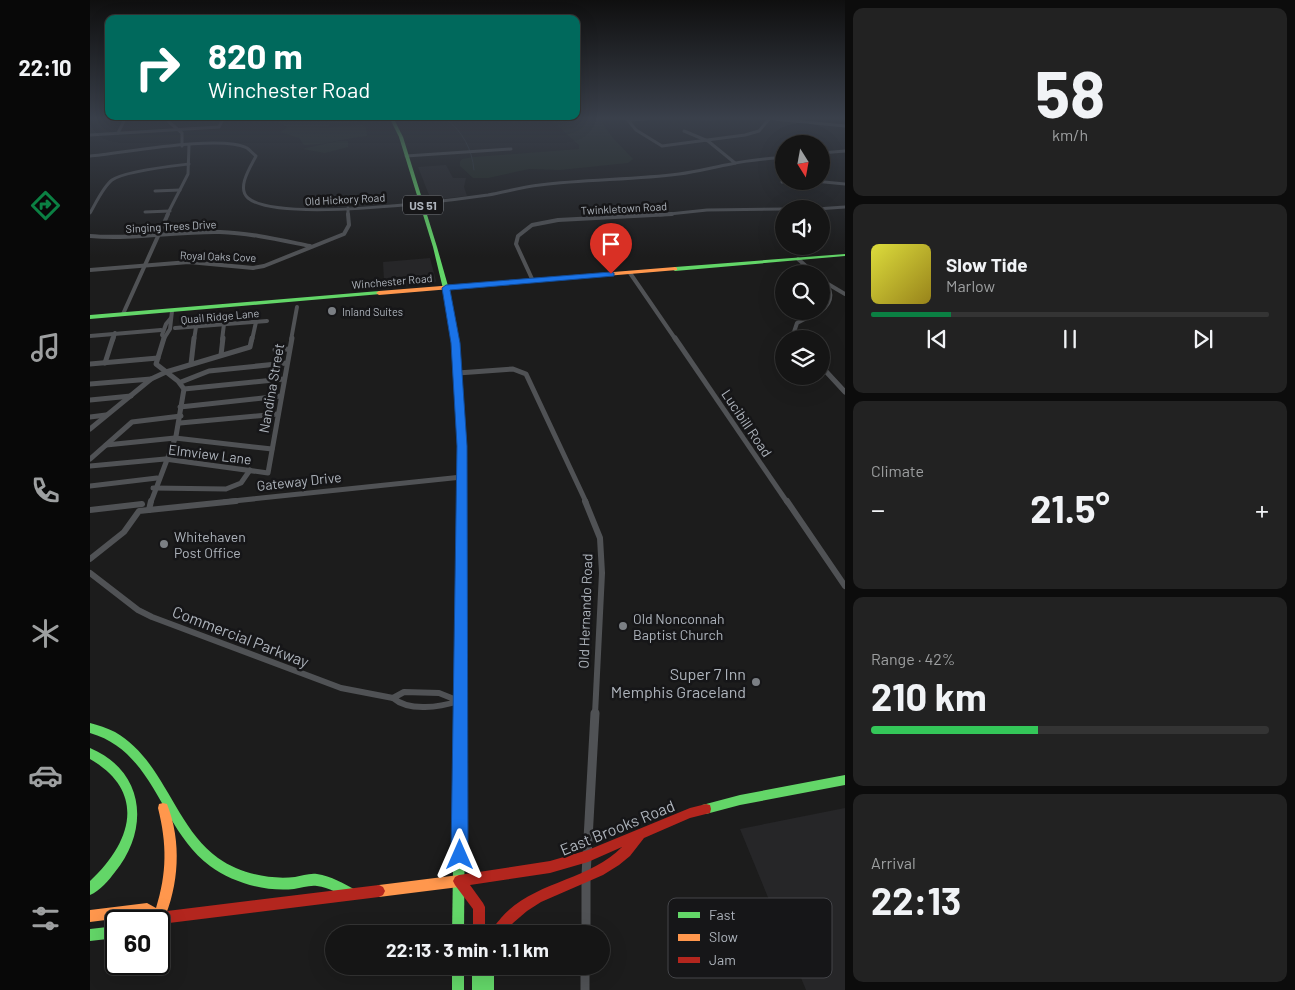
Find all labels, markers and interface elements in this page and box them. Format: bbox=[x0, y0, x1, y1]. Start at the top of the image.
text: 820 m bbox=[208, 34, 303, 76]
icon: right bbox=[125, 35, 190, 100]
text: 58 bbox=[1035, 53, 1105, 131]
text: 22:10 bbox=[19, 54, 71, 80]
text: Winchester Road bbox=[208, 76, 370, 102]
text: km/h bbox=[1052, 125, 1088, 144]
north arrow bbox=[775, 135, 830, 190]
map controls bbox=[775, 135, 830, 385]
icon: directions bbox=[28, 188, 63, 223]
street label: Old Hickory Road bbox=[304, 190, 386, 208]
road number: US 51 bbox=[403, 196, 443, 214]
street label: Twinkletown Road bbox=[581, 199, 667, 217]
button: sound bbox=[775, 200, 830, 255]
street label: Singing Trees Drive bbox=[125, 217, 217, 235]
pin bbox=[590, 223, 632, 274]
icon: arrive bbox=[597, 230, 625, 258]
street label: Royal Oaks Cove bbox=[180, 248, 257, 264]
text: Slow Tide bbox=[946, 253, 1028, 276]
button: search bbox=[775, 265, 830, 320]
street label: Winchester Road bbox=[351, 271, 433, 291]
text: Marlow bbox=[946, 276, 995, 295]
marker: Inland Suites bbox=[326, 305, 338, 317]
place label: Inland Suites bbox=[342, 305, 403, 318]
street label: Quail Ridge Lane bbox=[180, 306, 260, 326]
icon: previous bbox=[923, 325, 951, 353]
icon: pause bbox=[1056, 325, 1084, 353]
icon: next bbox=[1189, 325, 1217, 353]
icon: music bbox=[28, 330, 63, 365]
button: layers bbox=[775, 330, 830, 385]
street label: Nandina Street bbox=[255, 342, 287, 434]
street label: Lucibill Road bbox=[718, 386, 776, 460]
street label: Elmview Lane bbox=[167, 440, 253, 468]
text: Climate bbox=[871, 461, 924, 480]
street label: Gateway Drive bbox=[256, 468, 342, 494]
icon: phone bbox=[28, 473, 63, 508]
text: 21.5° bbox=[1030, 485, 1110, 531]
text: − bbox=[871, 492, 885, 526]
text: + bbox=[1255, 492, 1269, 526]
place label: Whitehaven Post Office bbox=[174, 528, 246, 561]
marker: Whitehaven Post Office bbox=[158, 538, 170, 550]
street label: Old Hernando Road bbox=[574, 553, 596, 669]
street label: Commercial Parkway bbox=[170, 601, 313, 671]
place label: Old Nonconnah Baptist Church bbox=[633, 610, 725, 643]
icon: climate bbox=[28, 616, 63, 651]
marker: Old Nonconnah Baptist Church bbox=[617, 620, 629, 632]
text: Range · 42% bbox=[871, 649, 955, 668]
place label: Super 7 Inn Memphis Graceland bbox=[611, 664, 746, 701]
text: 210 km bbox=[871, 673, 987, 719]
marker: Super 7 Inn Memphis Graceland bbox=[750, 676, 762, 688]
icon: car bbox=[28, 758, 63, 793]
street label: East Brooks Road bbox=[557, 795, 677, 859]
position arrow bbox=[433, 828, 485, 880]
text: Arrival bbox=[871, 853, 916, 872]
text: 22:13 bbox=[871, 877, 961, 923]
legend bbox=[668, 898, 832, 978]
icon: filters bbox=[28, 901, 63, 936]
text: Fast bbox=[709, 906, 735, 923]
speed limit sign: 60 bbox=[105, 910, 170, 975]
text: Slow bbox=[709, 928, 738, 945]
text: 22:13 · 3 min · 1.1 km bbox=[386, 938, 549, 961]
text: Jam bbox=[709, 951, 736, 968]

